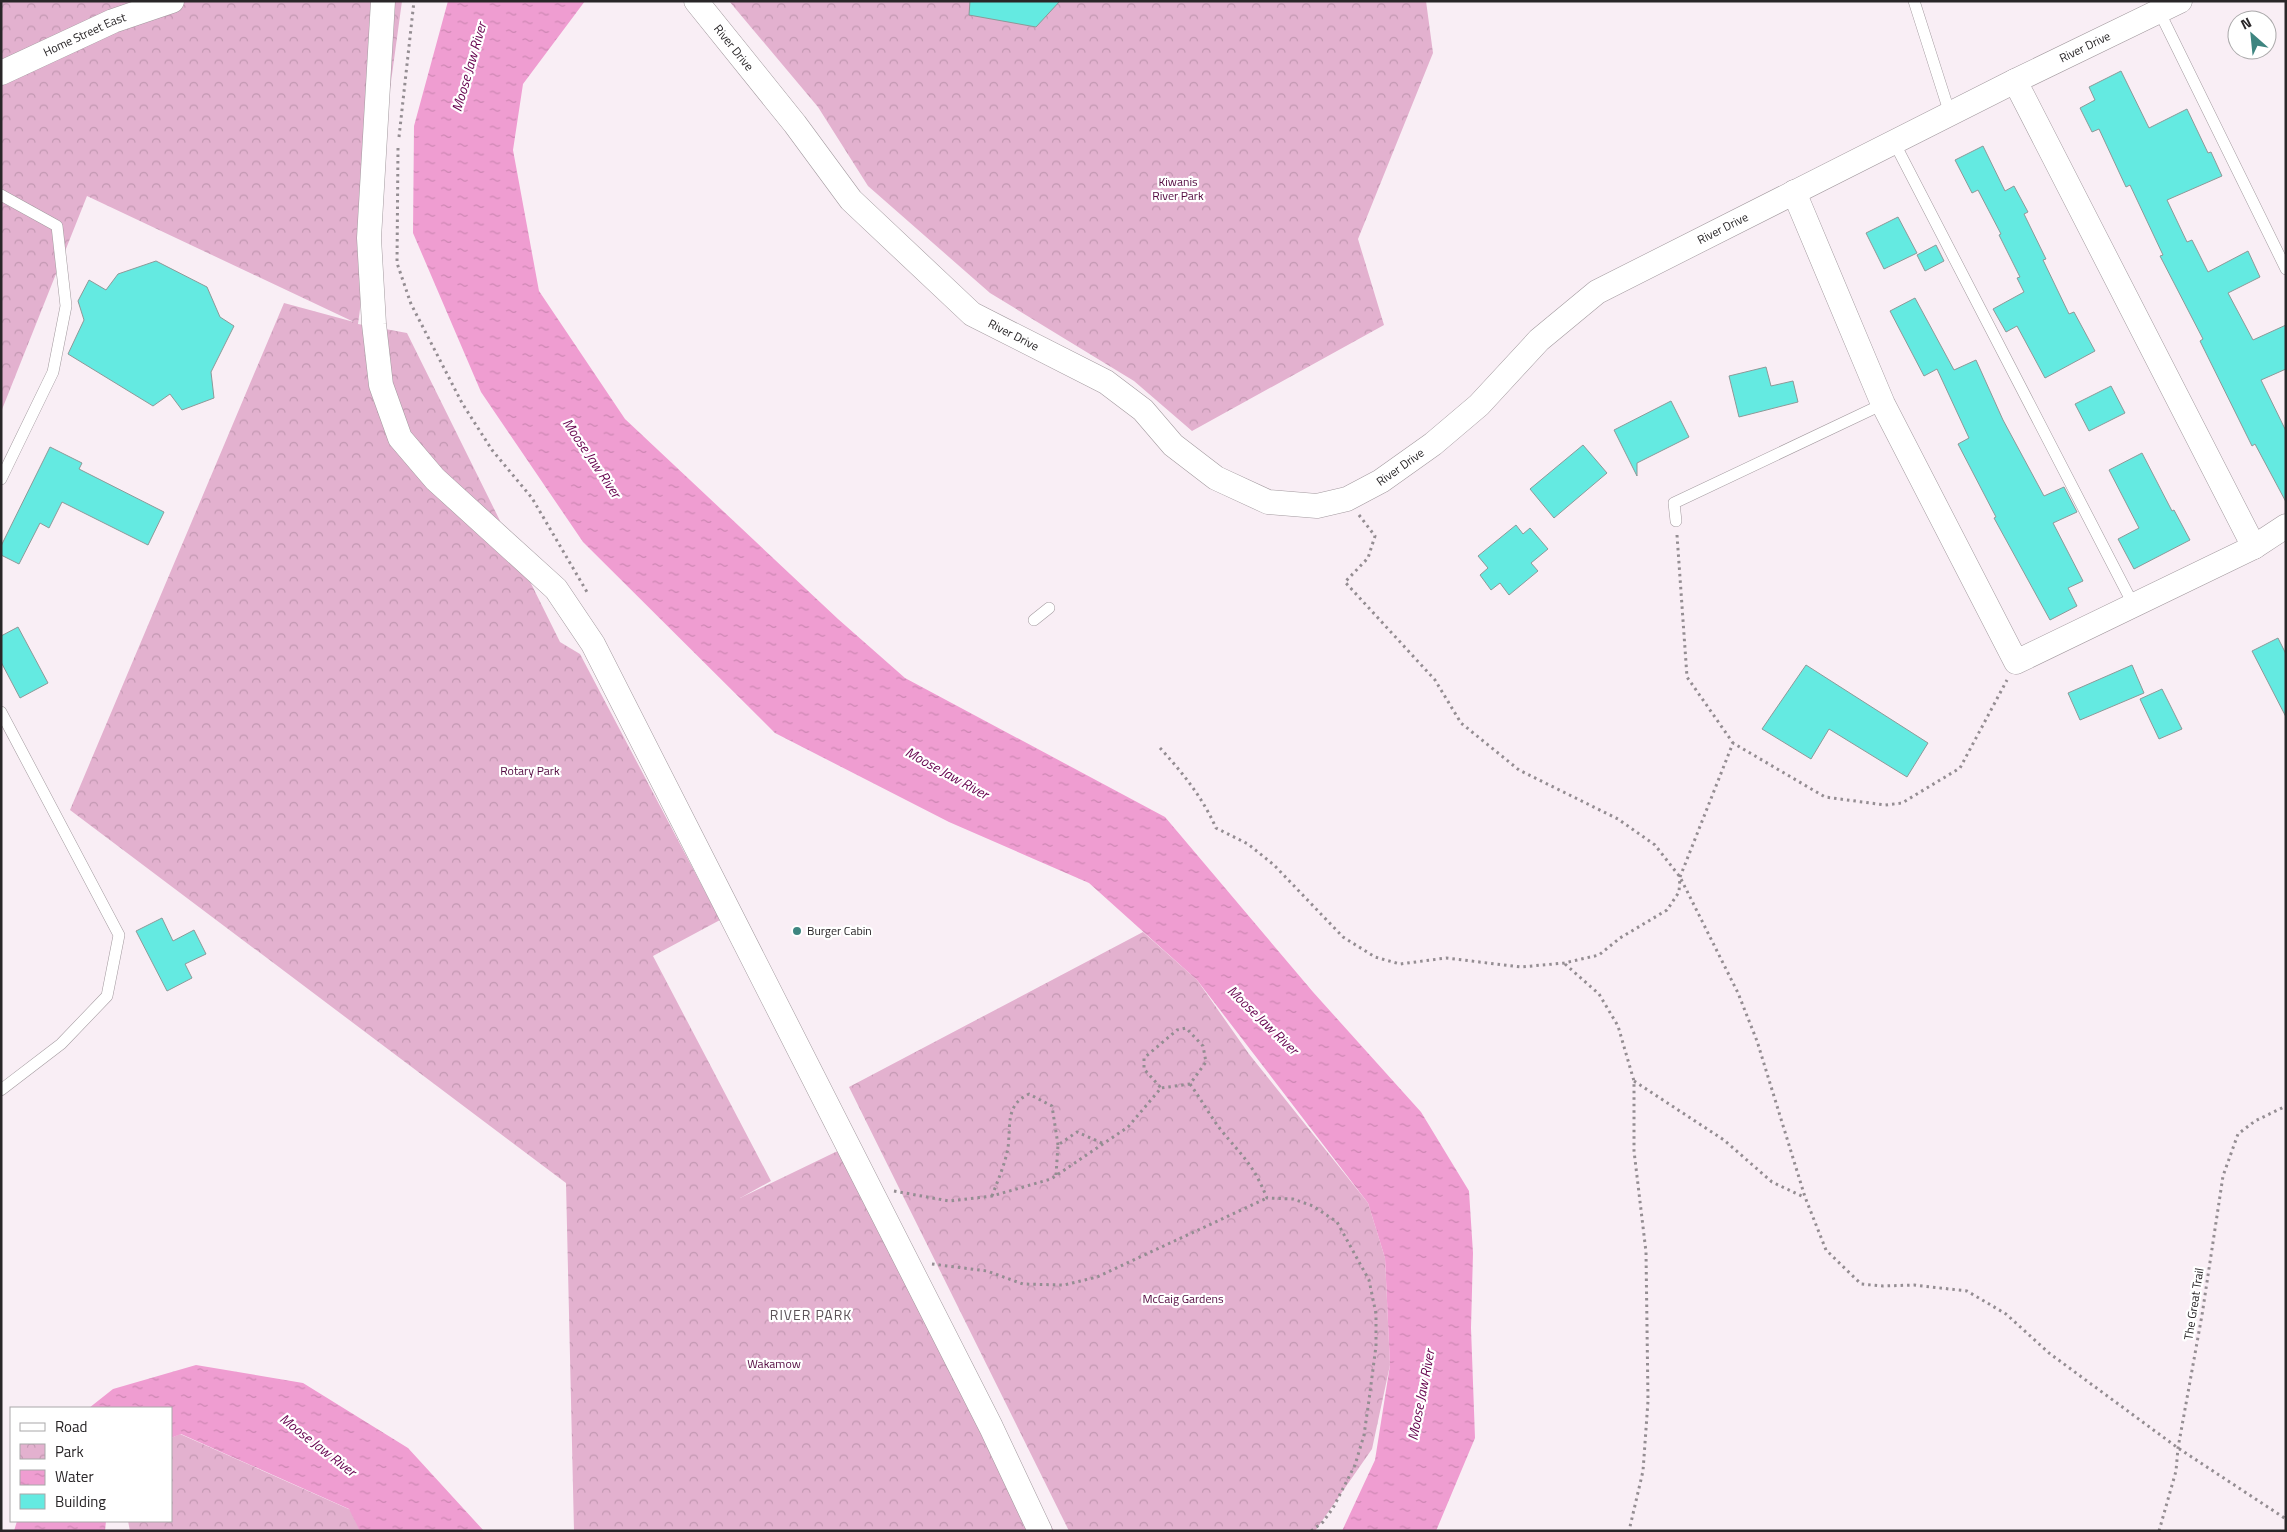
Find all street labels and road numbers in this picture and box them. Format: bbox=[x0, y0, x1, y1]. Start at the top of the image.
street label: Home Street East bbox=[40, 7, 129, 61]
street label: River Drive bbox=[709, 20, 759, 75]
street label: River Drive bbox=[2056, 26, 2113, 67]
street label: River Drive bbox=[1694, 207, 1751, 249]
street label: River Drive bbox=[985, 314, 1042, 355]
street label: River Drive bbox=[1372, 443, 1428, 490]
street label: The Great Trail bbox=[2178, 1267, 2209, 1341]

